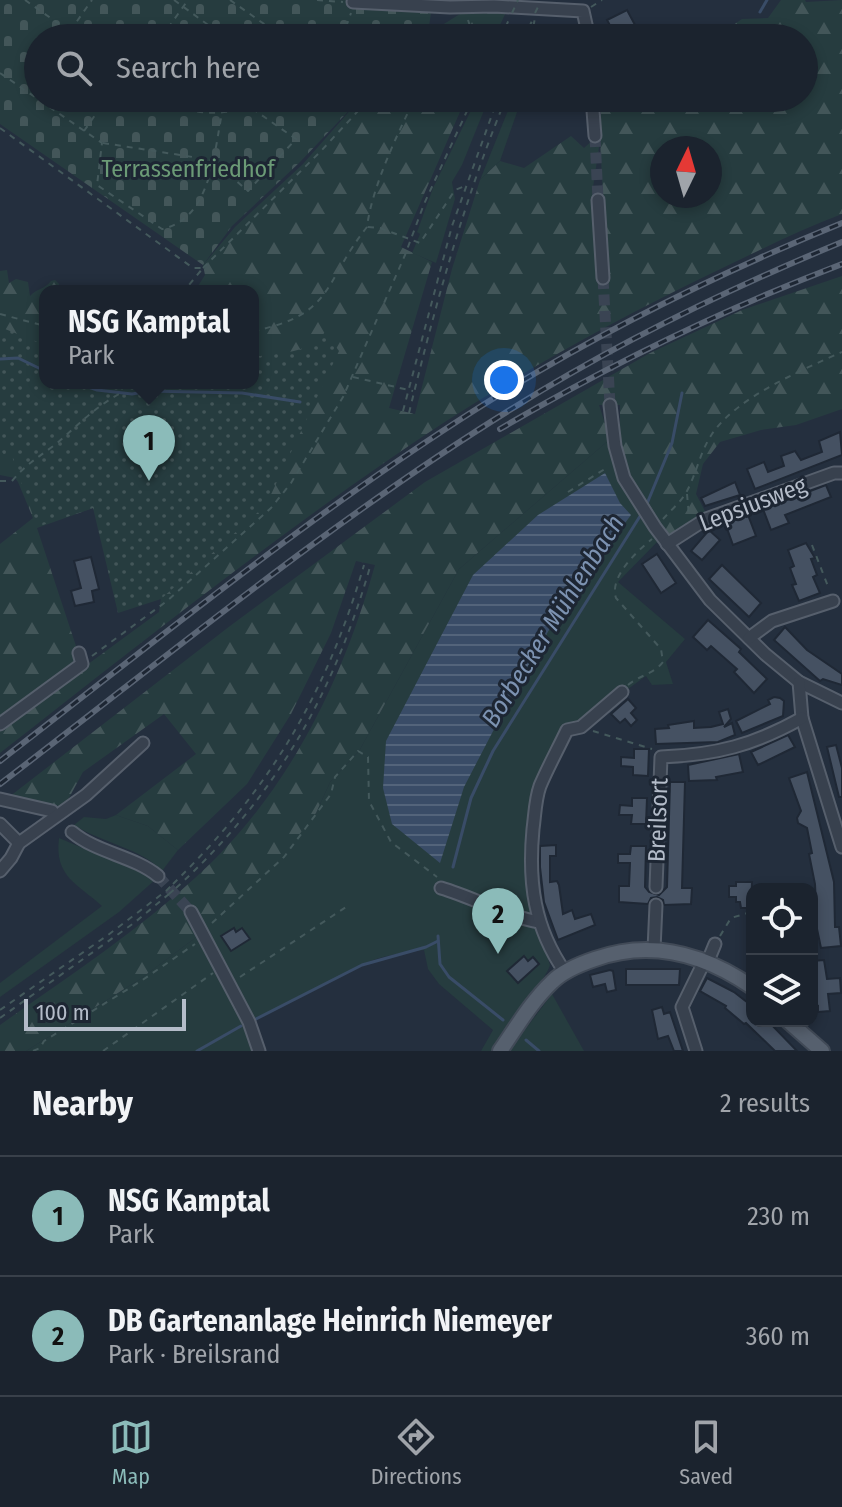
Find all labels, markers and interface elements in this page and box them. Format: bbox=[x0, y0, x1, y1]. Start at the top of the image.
search box bbox=[24, 24, 818, 112]
icon: search bbox=[52, 46, 96, 90]
text: Search here bbox=[116, 50, 261, 86]
north arrow bbox=[650, 136, 722, 208]
park label: Terrassenfriedhof bbox=[101, 155, 276, 183]
popup bbox=[39, 285, 259, 389]
text: NSG Kamptal bbox=[68, 304, 230, 340]
text: Park bbox=[68, 340, 114, 371]
your location bbox=[484, 360, 524, 400]
pin: 1 bbox=[123, 415, 175, 481]
street label: Lepsiusweg bbox=[695, 471, 811, 537]
water label: Borbecker Mühlenbach bbox=[475, 509, 631, 733]
street label: Breilsort bbox=[643, 777, 673, 863]
map controls bbox=[746, 883, 818, 1027]
button: locate bbox=[746, 883, 818, 955]
pin: 2 bbox=[472, 888, 524, 954]
button: layers bbox=[746, 955, 818, 1027]
scale bar bbox=[24, 995, 186, 1031]
text: 100 m bbox=[36, 999, 90, 1026]
text: Nearby bbox=[32, 1083, 133, 1124]
text: 2 results bbox=[720, 1088, 810, 1119]
text: NSG Kamptal bbox=[108, 1183, 270, 1219]
text: 1 bbox=[53, 1201, 64, 1232]
text: 230 m bbox=[747, 1201, 810, 1232]
text: Park bbox=[108, 1219, 154, 1250]
text: DB Gartenanlage Heinrich Niemeyer bbox=[108, 1303, 552, 1339]
text: 2 bbox=[52, 1321, 64, 1352]
text: 360 m bbox=[746, 1321, 810, 1352]
text: Park · Breilsrand bbox=[108, 1339, 280, 1370]
tab: Map bbox=[109, 1415, 153, 1490]
tab: Directions bbox=[371, 1415, 462, 1490]
tab: Saved bbox=[679, 1415, 733, 1490]

